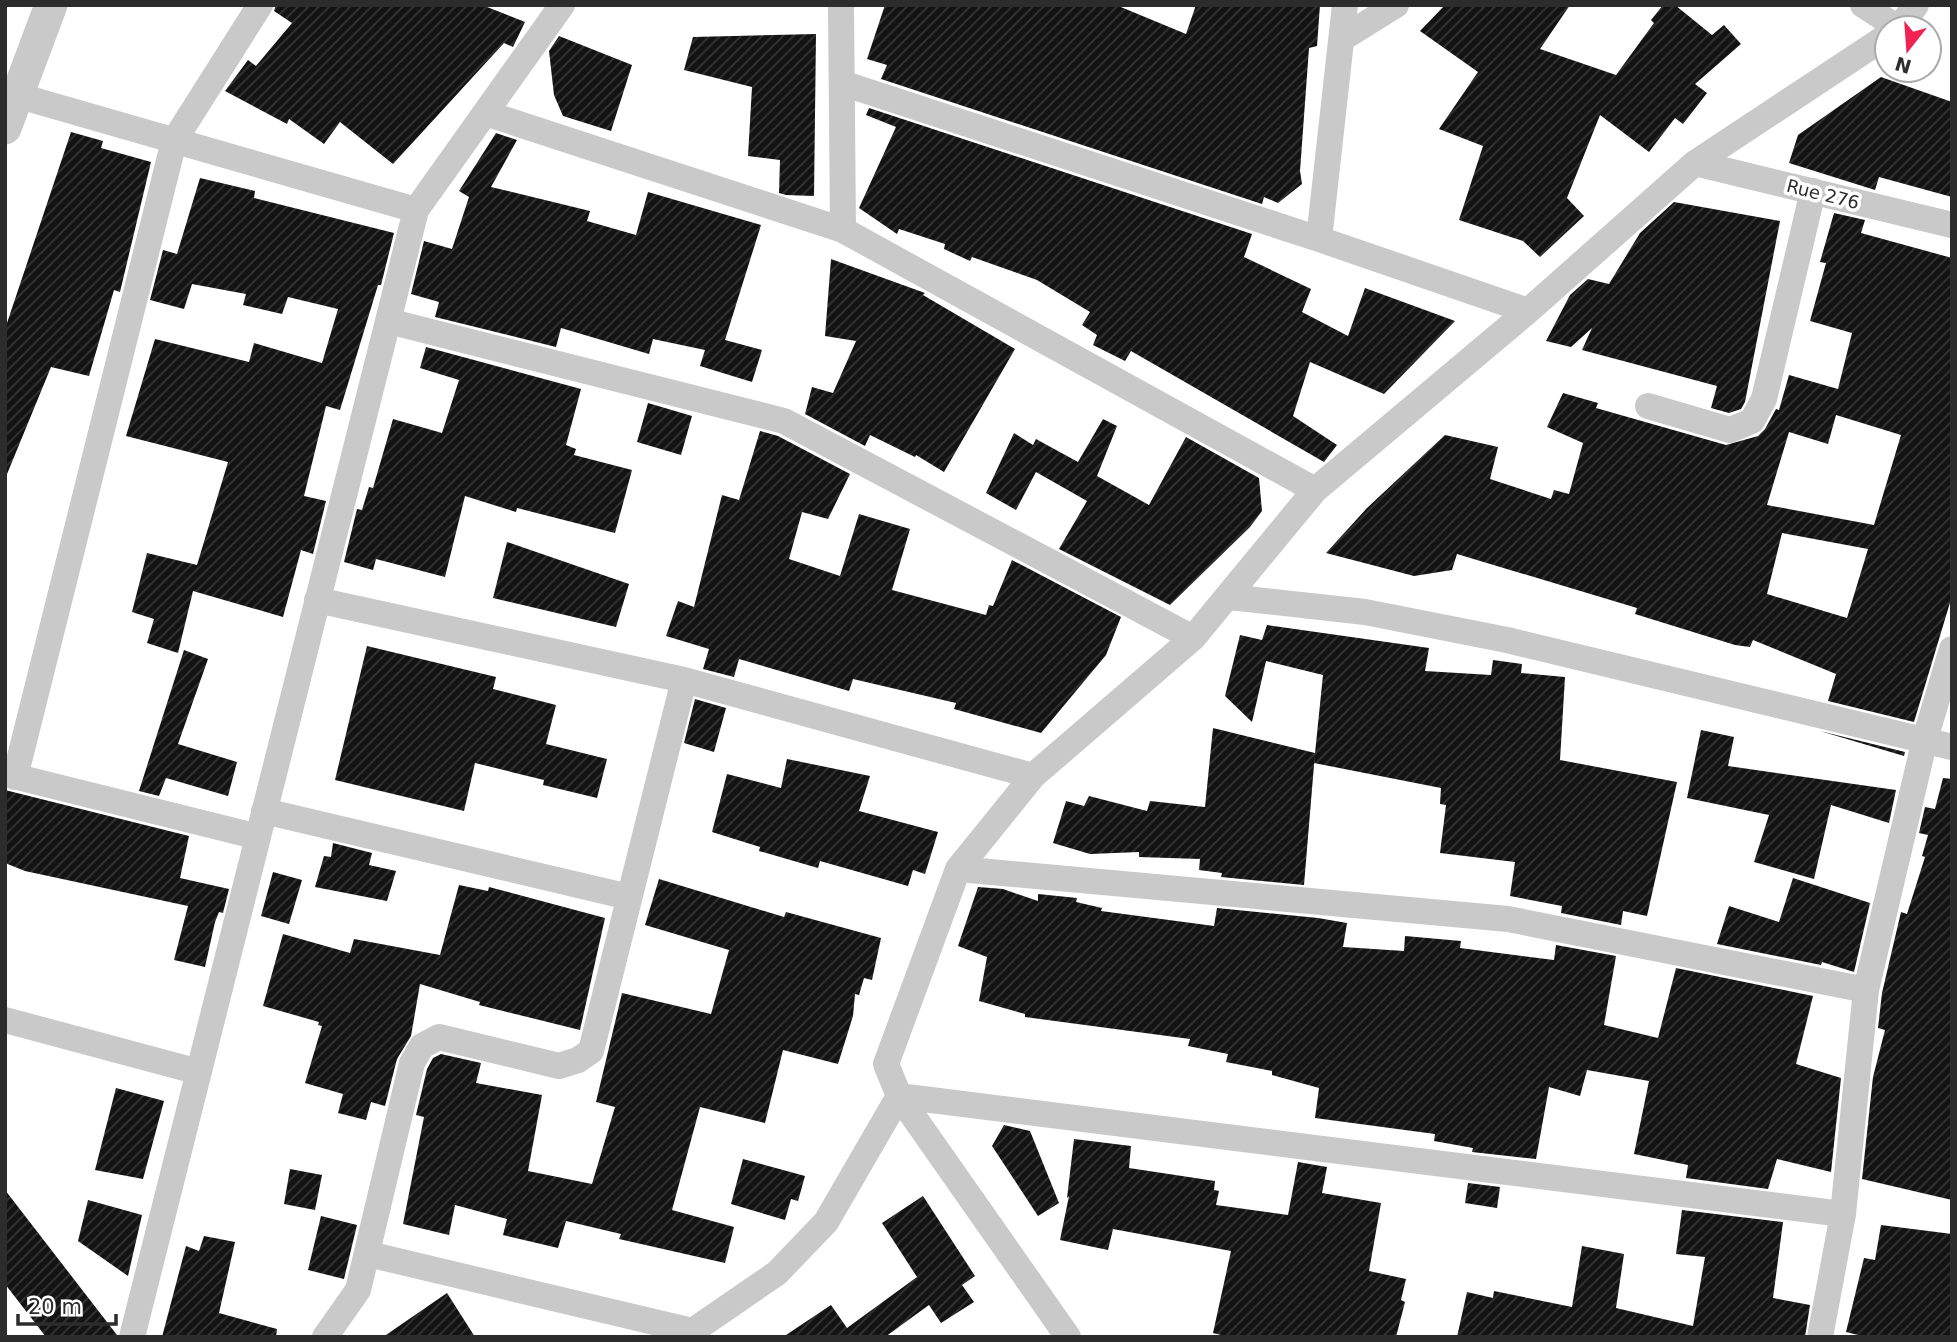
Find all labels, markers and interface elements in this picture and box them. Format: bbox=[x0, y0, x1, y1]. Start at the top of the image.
north arrow bbox=[1873, 14, 1943, 84]
text: N bbox=[1892, 52, 1914, 78]
street label: Rue 276 bbox=[1784, 175, 1862, 213]
scale bar bbox=[18, 1282, 116, 1326]
text: 20 m bbox=[28, 1295, 82, 1319]

